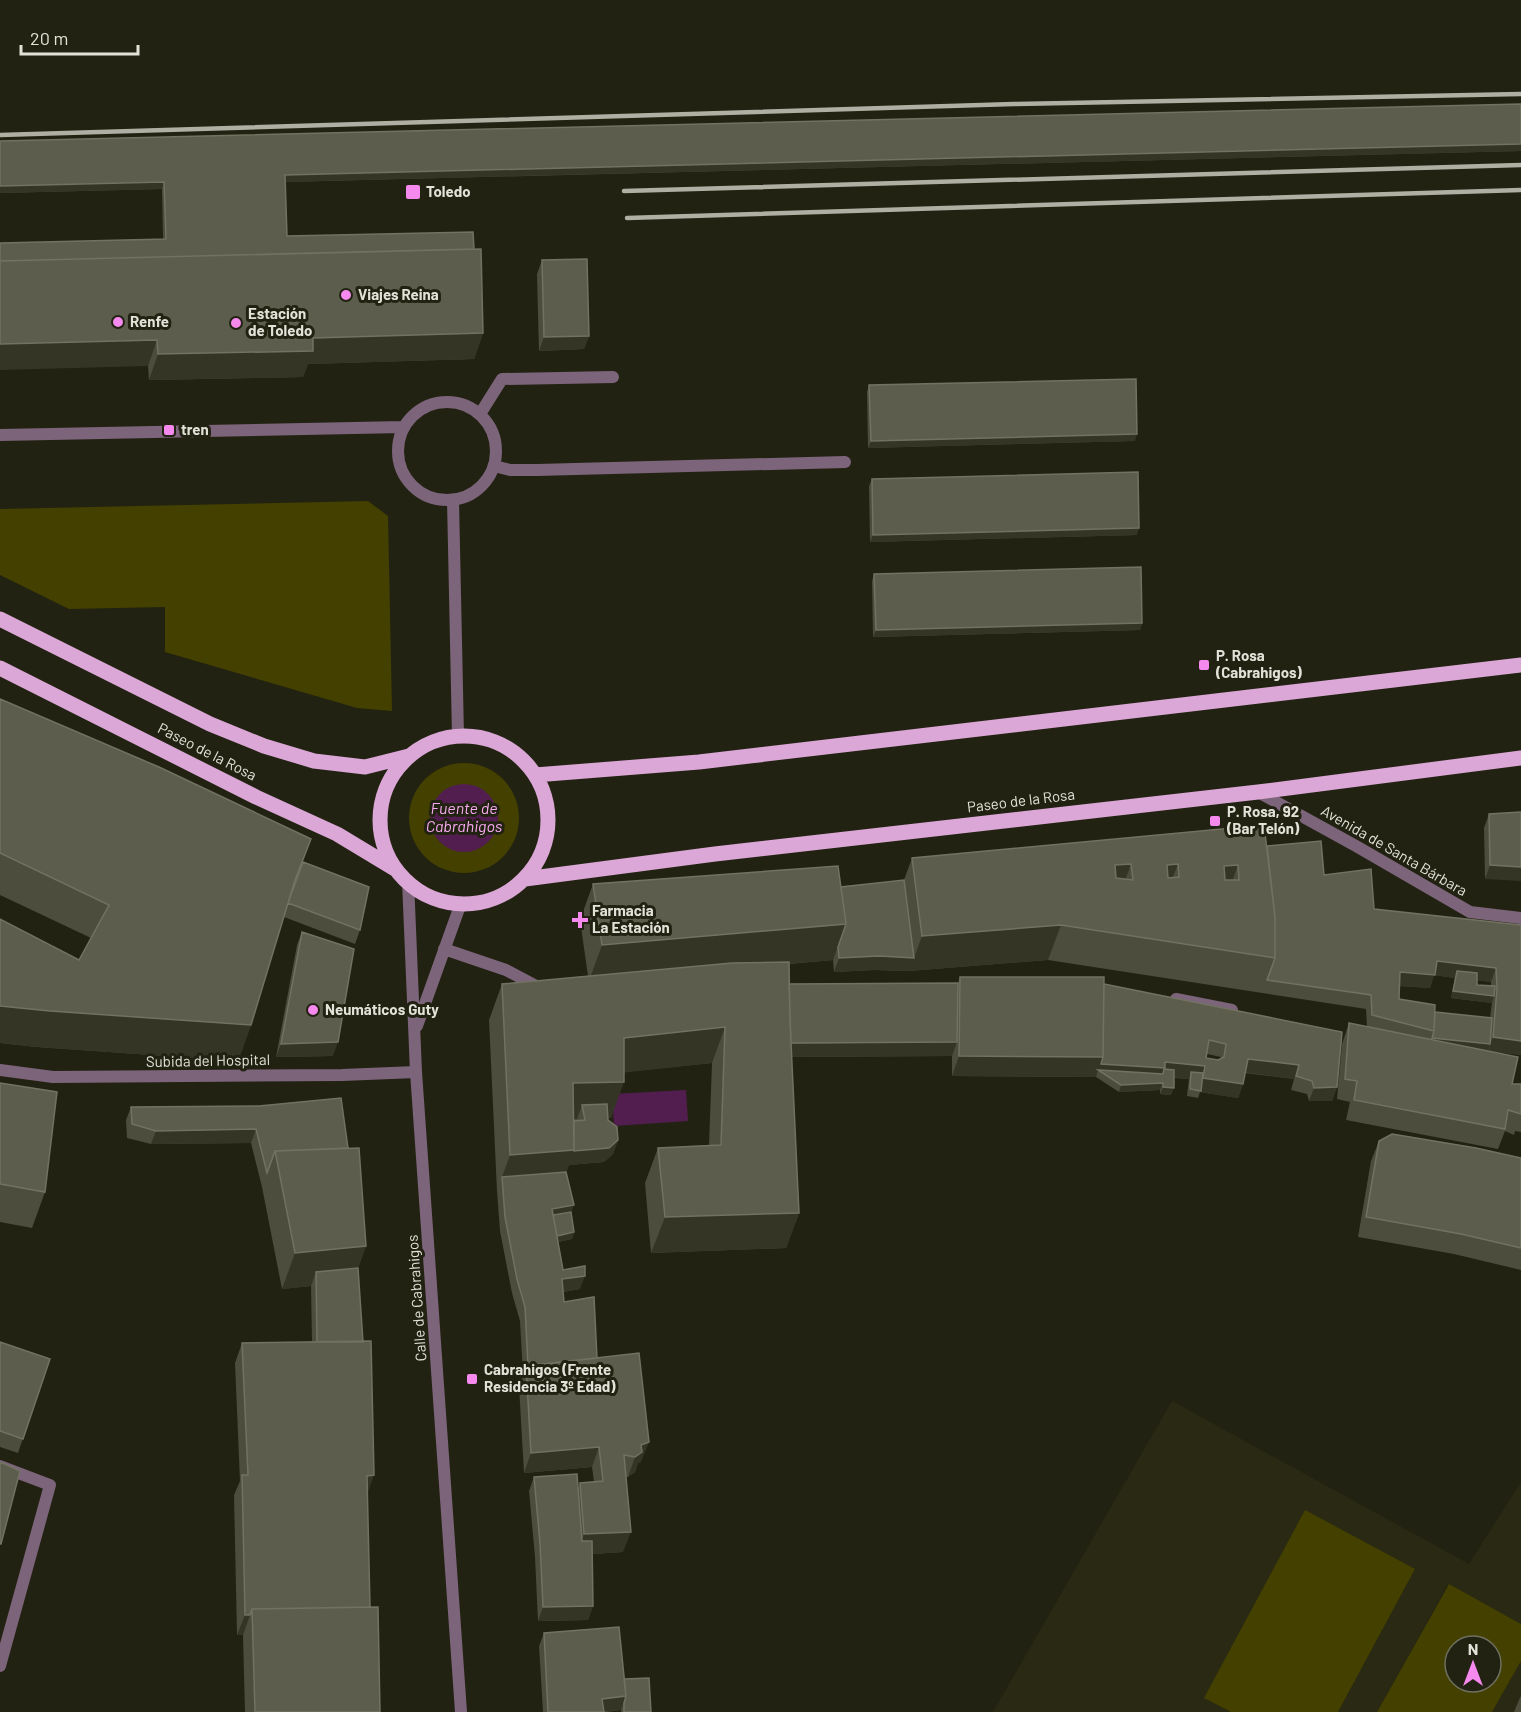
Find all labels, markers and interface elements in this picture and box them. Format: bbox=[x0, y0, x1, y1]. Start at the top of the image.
scale bar bbox=[21, 18, 138, 56]
text: 20 m bbox=[30, 27, 68, 49]
place label: Toledo bbox=[426, 182, 471, 200]
marker: Toledo bbox=[404, 183, 422, 201]
place label: Viajes Reina bbox=[358, 285, 439, 303]
marker: Viajes Reina bbox=[339, 288, 353, 302]
place label: Estación de Toledo bbox=[248, 304, 312, 339]
place label: Renfe bbox=[130, 312, 169, 330]
marker: Renfe bbox=[111, 315, 125, 329]
marker: Estación de Toledo bbox=[229, 316, 243, 330]
place label: tren bbox=[181, 420, 209, 438]
marker: tren bbox=[162, 423, 176, 437]
place label: P. Rosa (Cabrahigos) bbox=[1215, 646, 1303, 681]
marker: P. Rosa (Cabrahigos) bbox=[1197, 658, 1211, 672]
street label: Paseo de la Rosa bbox=[155, 718, 260, 784]
street label: Paseo de la Rosa bbox=[966, 784, 1076, 816]
water label: Fuente de Cabrahigos bbox=[426, 798, 503, 835]
street label: Avenida de Santa Bárbara bbox=[1318, 801, 1471, 899]
place label: P. Rosa, 92 (Bar Telón) bbox=[1226, 802, 1300, 837]
marker: P. Rosa, 92 (Bar Telón) bbox=[1208, 814, 1222, 828]
place label: Farmacia La Estación bbox=[592, 901, 670, 936]
marker: Farmacia La Estación bbox=[573, 913, 587, 927]
place label: Neumáticos Guty bbox=[325, 1000, 439, 1018]
marker: Neumáticos Guty bbox=[306, 1003, 320, 1017]
street label: Subida del Hospital bbox=[146, 1050, 270, 1070]
street label: Calle de Cabrahigos bbox=[403, 1234, 429, 1362]
place label: Cabrahigos (Frente Residencia 3º Edad) bbox=[484, 1360, 616, 1395]
marker: Cabrahigos (Frente Residencia 3º Edad) bbox=[465, 1372, 479, 1386]
north arrow bbox=[1443, 1634, 1503, 1694]
text: N bbox=[1468, 1639, 1478, 1658]

